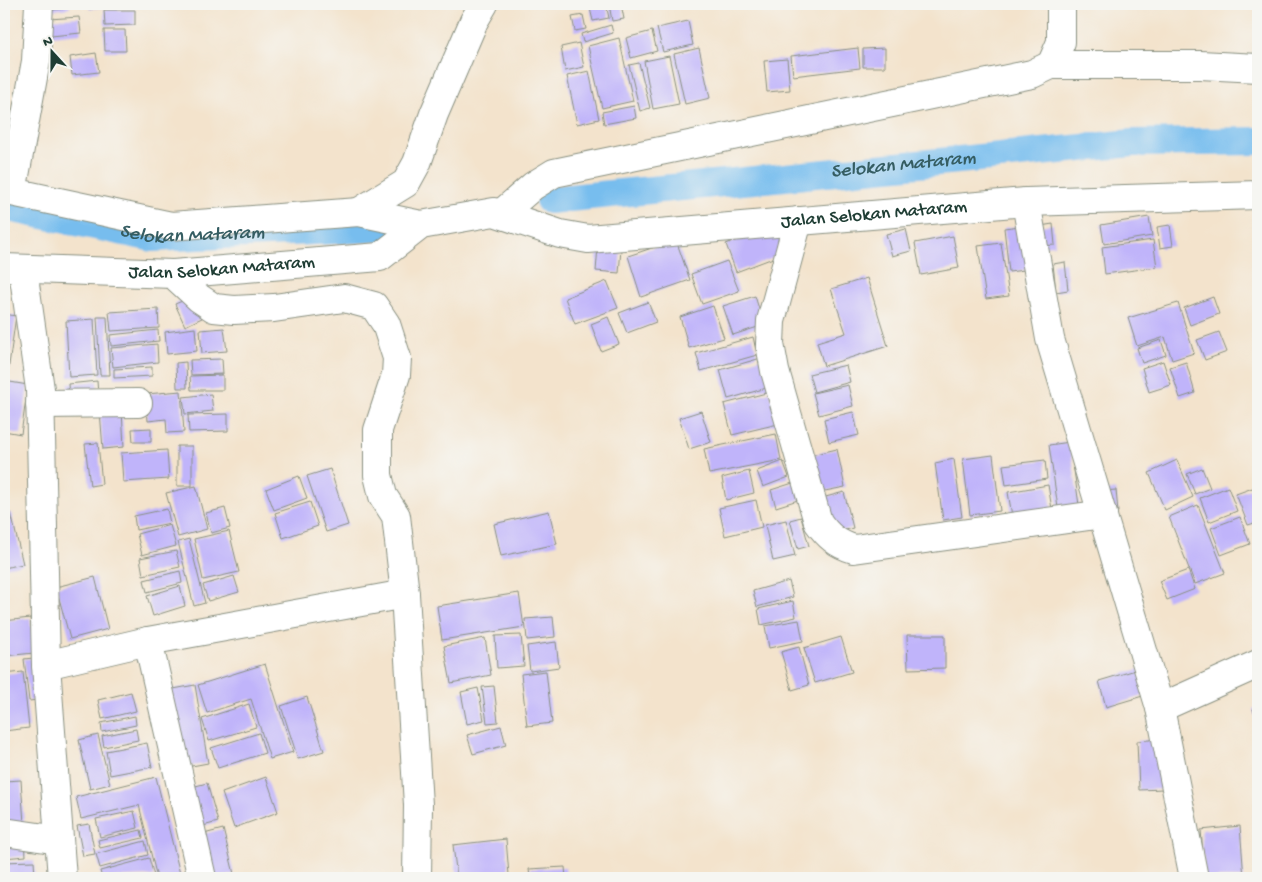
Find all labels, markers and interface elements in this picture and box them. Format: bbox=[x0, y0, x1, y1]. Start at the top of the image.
north arrow bbox=[28, 28, 78, 78]
text: N bbox=[41, 33, 56, 52]
water label: Selokan Mataram bbox=[830, 147, 978, 184]
street label: Jalan Selokan Mataram bbox=[780, 195, 969, 234]
water label: Selokan Mataram bbox=[117, 220, 266, 250]
street label: Jalan Selokan Mataram bbox=[128, 251, 316, 285]

